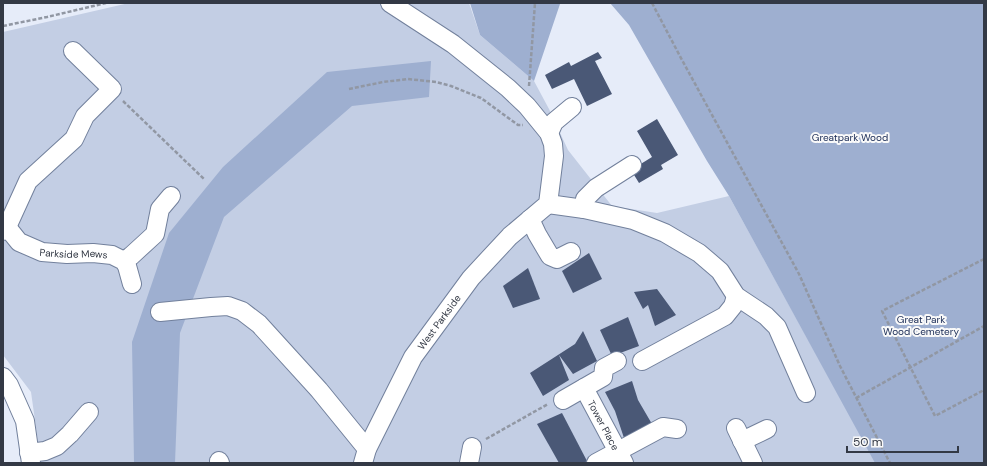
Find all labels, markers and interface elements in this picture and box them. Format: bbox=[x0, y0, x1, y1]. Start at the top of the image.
park label: Greatpark Wood bbox=[812, 131, 888, 144]
street label: Parkside Mews bbox=[39, 246, 108, 261]
street label: West Parkside bbox=[415, 292, 464, 352]
park label: Great Park Wood Cemetery bbox=[883, 313, 959, 338]
street label: Tower Place bbox=[585, 398, 622, 453]
scale bar bbox=[847, 428, 958, 454]
text: 50 m bbox=[853, 434, 882, 450]

